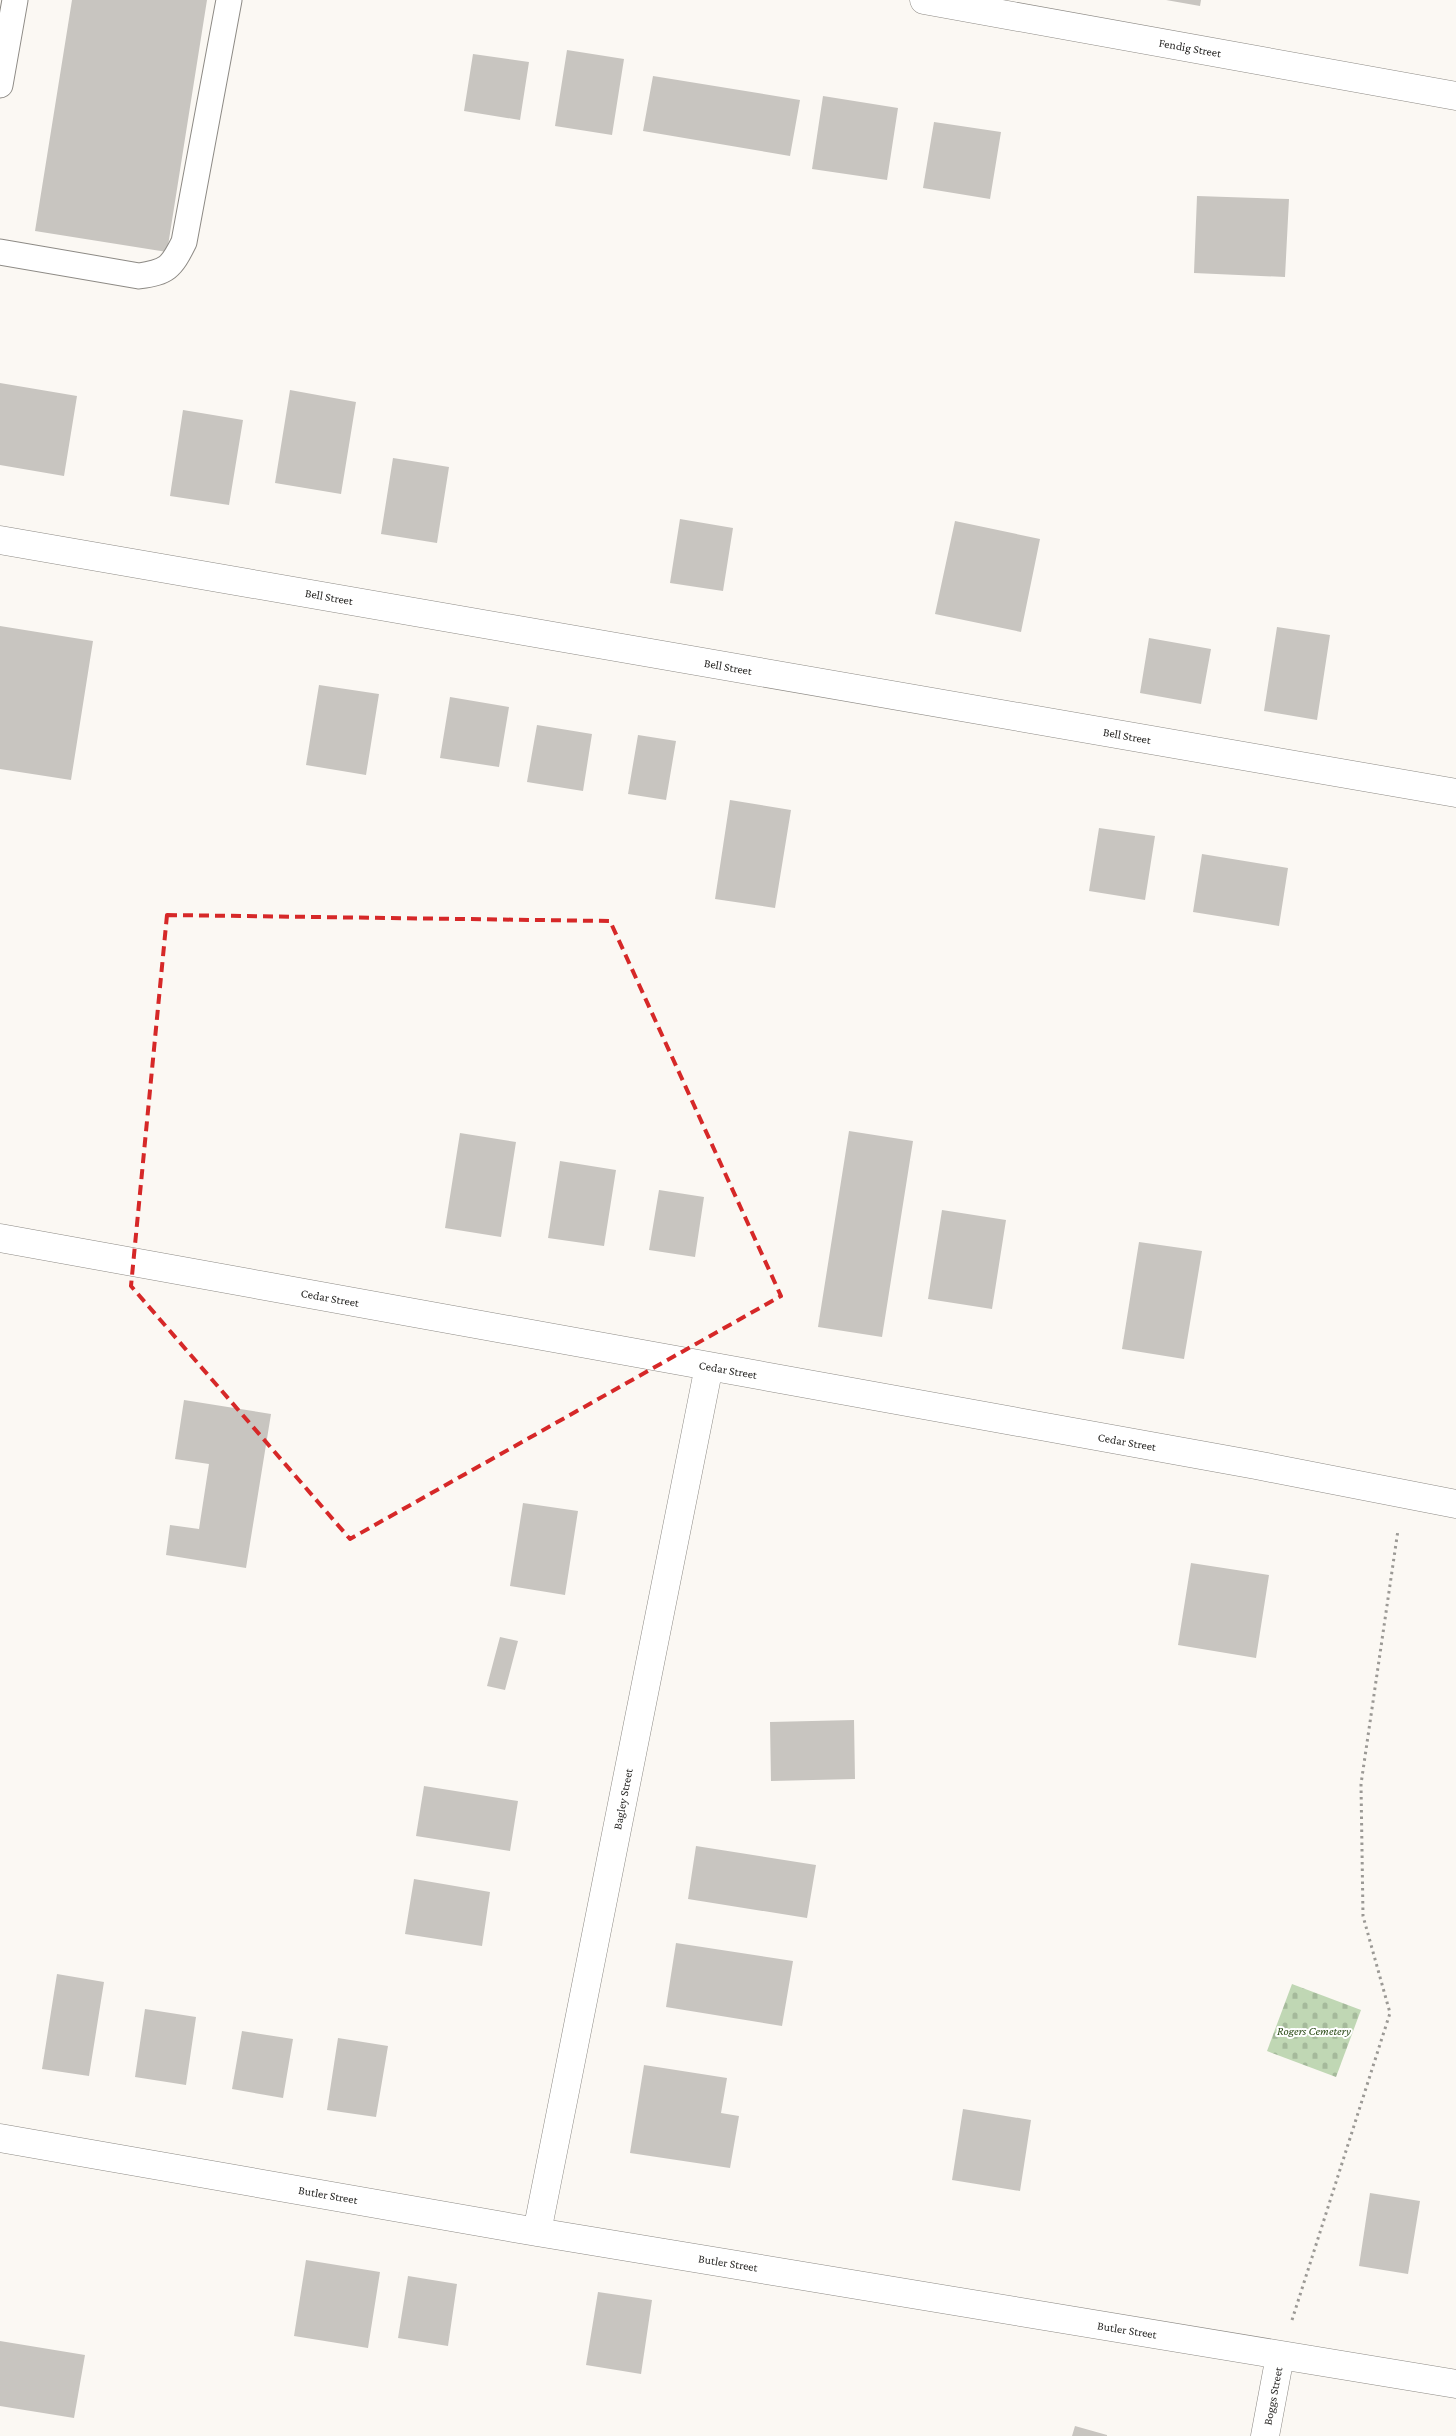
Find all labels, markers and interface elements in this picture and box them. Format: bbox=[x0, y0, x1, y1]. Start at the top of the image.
street label: Fendig Street bbox=[1158, 36, 1223, 61]
street label: Bell Street bbox=[304, 586, 355, 608]
street label: Bell Street bbox=[703, 656, 754, 678]
street label: Bell Street bbox=[1102, 725, 1153, 747]
street label: Cedar Street bbox=[300, 1286, 361, 1310]
street label: Cedar Street bbox=[698, 1358, 759, 1382]
street label: Cedar Street bbox=[1097, 1430, 1158, 1454]
street label: Bagley Street bbox=[610, 1766, 636, 1831]
park label: Rogers Cemetery bbox=[1277, 2024, 1351, 2038]
street label: Butler Street bbox=[297, 2183, 360, 2207]
street label: Butler Street bbox=[697, 2251, 760, 2275]
street label: Butler Street bbox=[1096, 2318, 1159, 2342]
street label: Boggs Street bbox=[1260, 2365, 1286, 2426]

